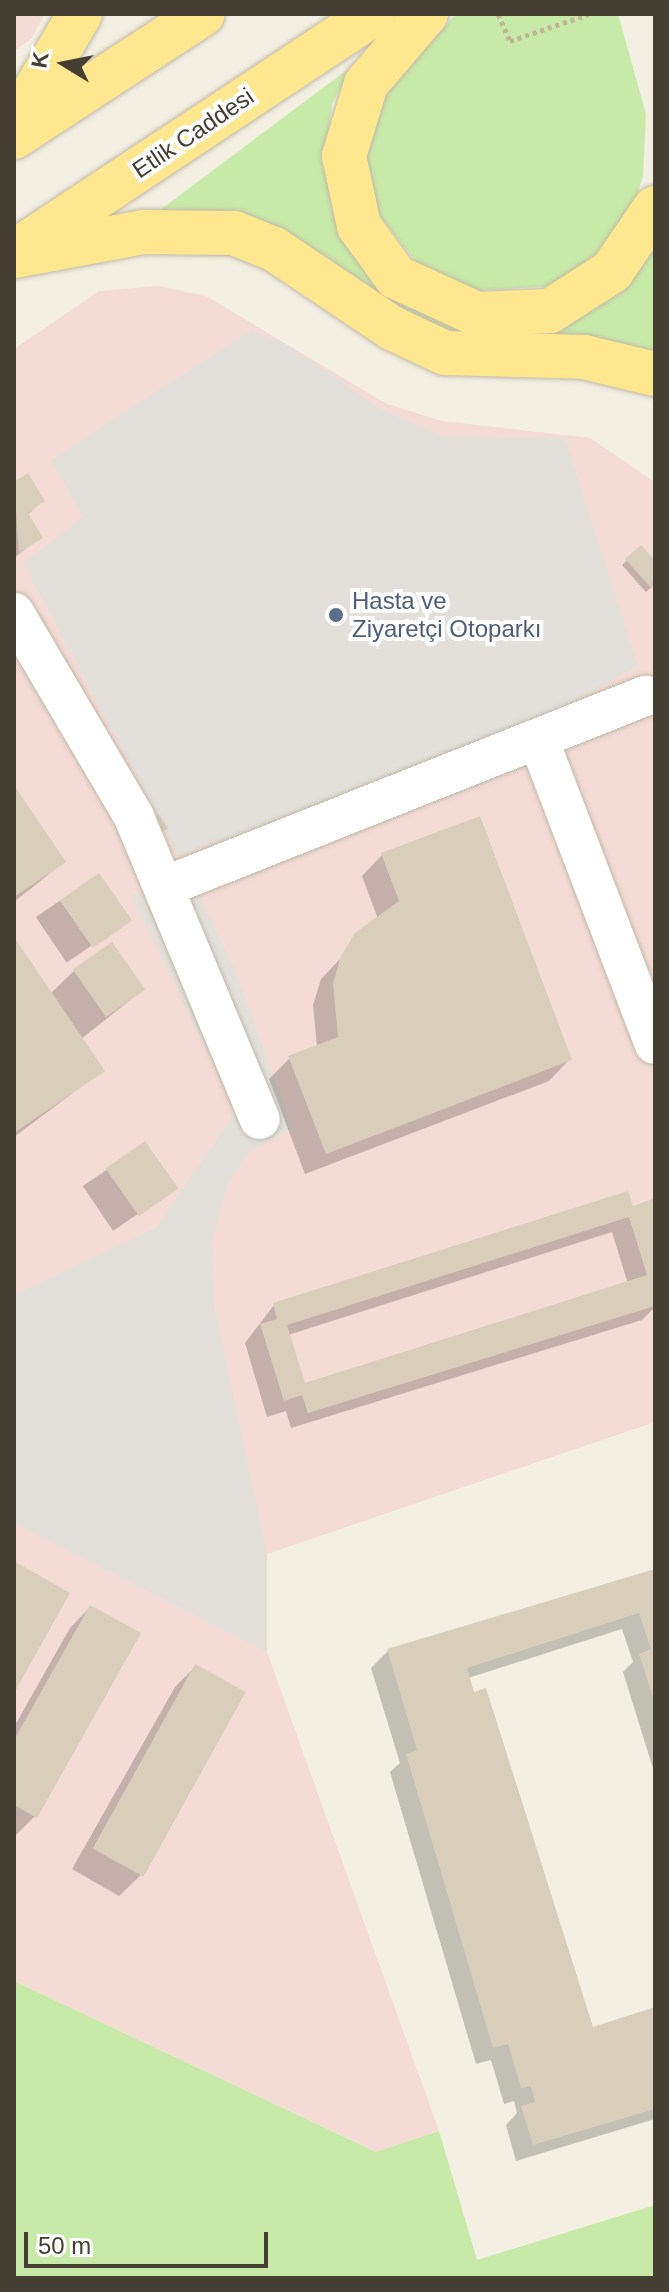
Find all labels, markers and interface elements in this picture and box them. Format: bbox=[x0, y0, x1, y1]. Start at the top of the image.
north arrow bbox=[24, 24, 104, 104]
text: K bbox=[26, 50, 54, 70]
street label: Etlik Caddesi bbox=[127, 82, 259, 184]
place label: Hasta ve Ziyaretçi Otoparkı bbox=[352, 587, 541, 643]
marker: Hasta ve Ziyaretçi Otoparkı bbox=[327, 606, 345, 624]
scale bar bbox=[28, 2216, 272, 2266]
text: 50 m bbox=[38, 2232, 91, 2259]

